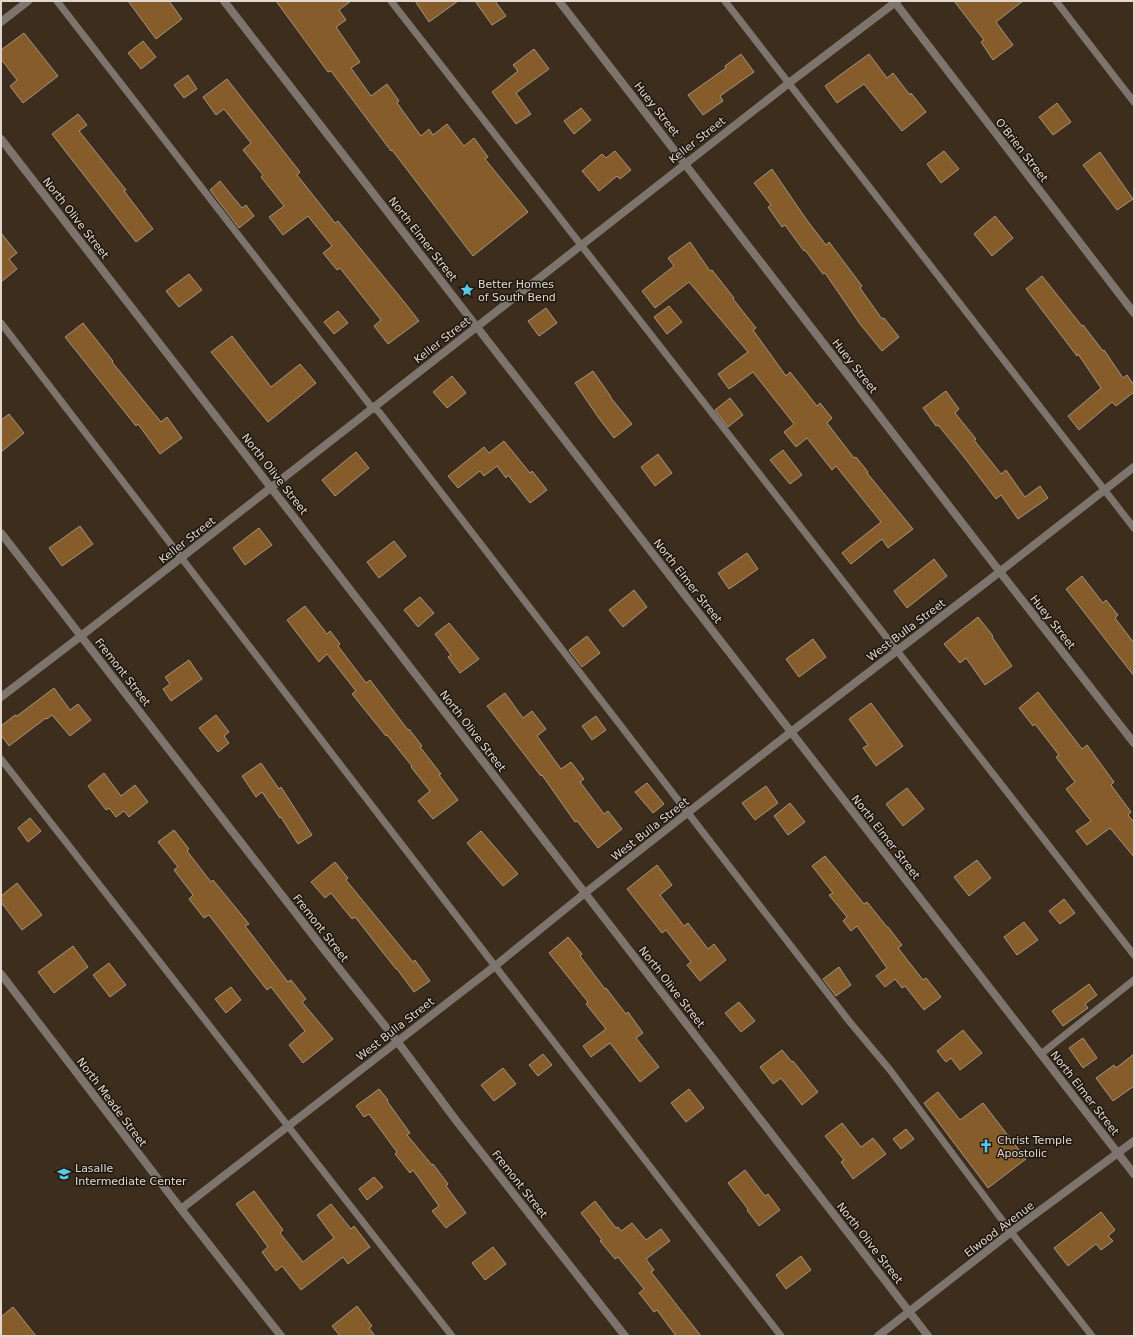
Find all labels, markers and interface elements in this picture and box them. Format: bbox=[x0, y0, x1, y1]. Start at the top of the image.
street label: Huey Street bbox=[631, 80, 682, 140]
street label: Keller Street bbox=[667, 114, 729, 166]
street label: O'Brien Street bbox=[993, 116, 1051, 185]
street label: North Olive Street bbox=[40, 175, 112, 262]
street label: North Elmer Street bbox=[386, 195, 460, 285]
place label: Better Homes of South Bend bbox=[478, 278, 556, 304]
place icon: Better Homes of South Bend bbox=[459, 282, 475, 298]
street label: Keller Street bbox=[412, 314, 474, 366]
street label: Huey Street bbox=[829, 337, 880, 397]
street label: North Olive Street bbox=[239, 431, 311, 518]
street label: Keller Street bbox=[157, 514, 219, 566]
street label: North Elmer Street bbox=[651, 537, 725, 627]
street label: Huey Street bbox=[1027, 593, 1078, 653]
street label: West Bulla Street bbox=[865, 596, 949, 664]
street label: Fremont Street bbox=[92, 636, 153, 709]
street label: North Olive Street bbox=[437, 688, 509, 775]
street label: North Elmer Street bbox=[849, 793, 923, 883]
street label: West Bulla Street bbox=[609, 795, 692, 864]
street label: Fremont Street bbox=[290, 892, 351, 965]
street label: North Olive Street bbox=[636, 944, 708, 1031]
street label: West Bulla Street bbox=[354, 995, 437, 1064]
street label: North Elmer Street bbox=[1048, 1049, 1122, 1139]
street label: North Meade Street bbox=[74, 1055, 150, 1150]
place label: Christ Temple Apostolic bbox=[997, 1134, 1072, 1160]
church icon: Christ Temple Apostolic bbox=[978, 1138, 994, 1154]
street label: Fremont Street bbox=[489, 1148, 550, 1221]
place label: Lasalle Intermediate Center bbox=[75, 1162, 187, 1188]
school or university icon: Lasalle Intermediate Center bbox=[56, 1166, 72, 1182]
street label: Elwood Avenue bbox=[962, 1199, 1037, 1260]
street label: North Olive Street bbox=[834, 1200, 906, 1287]

